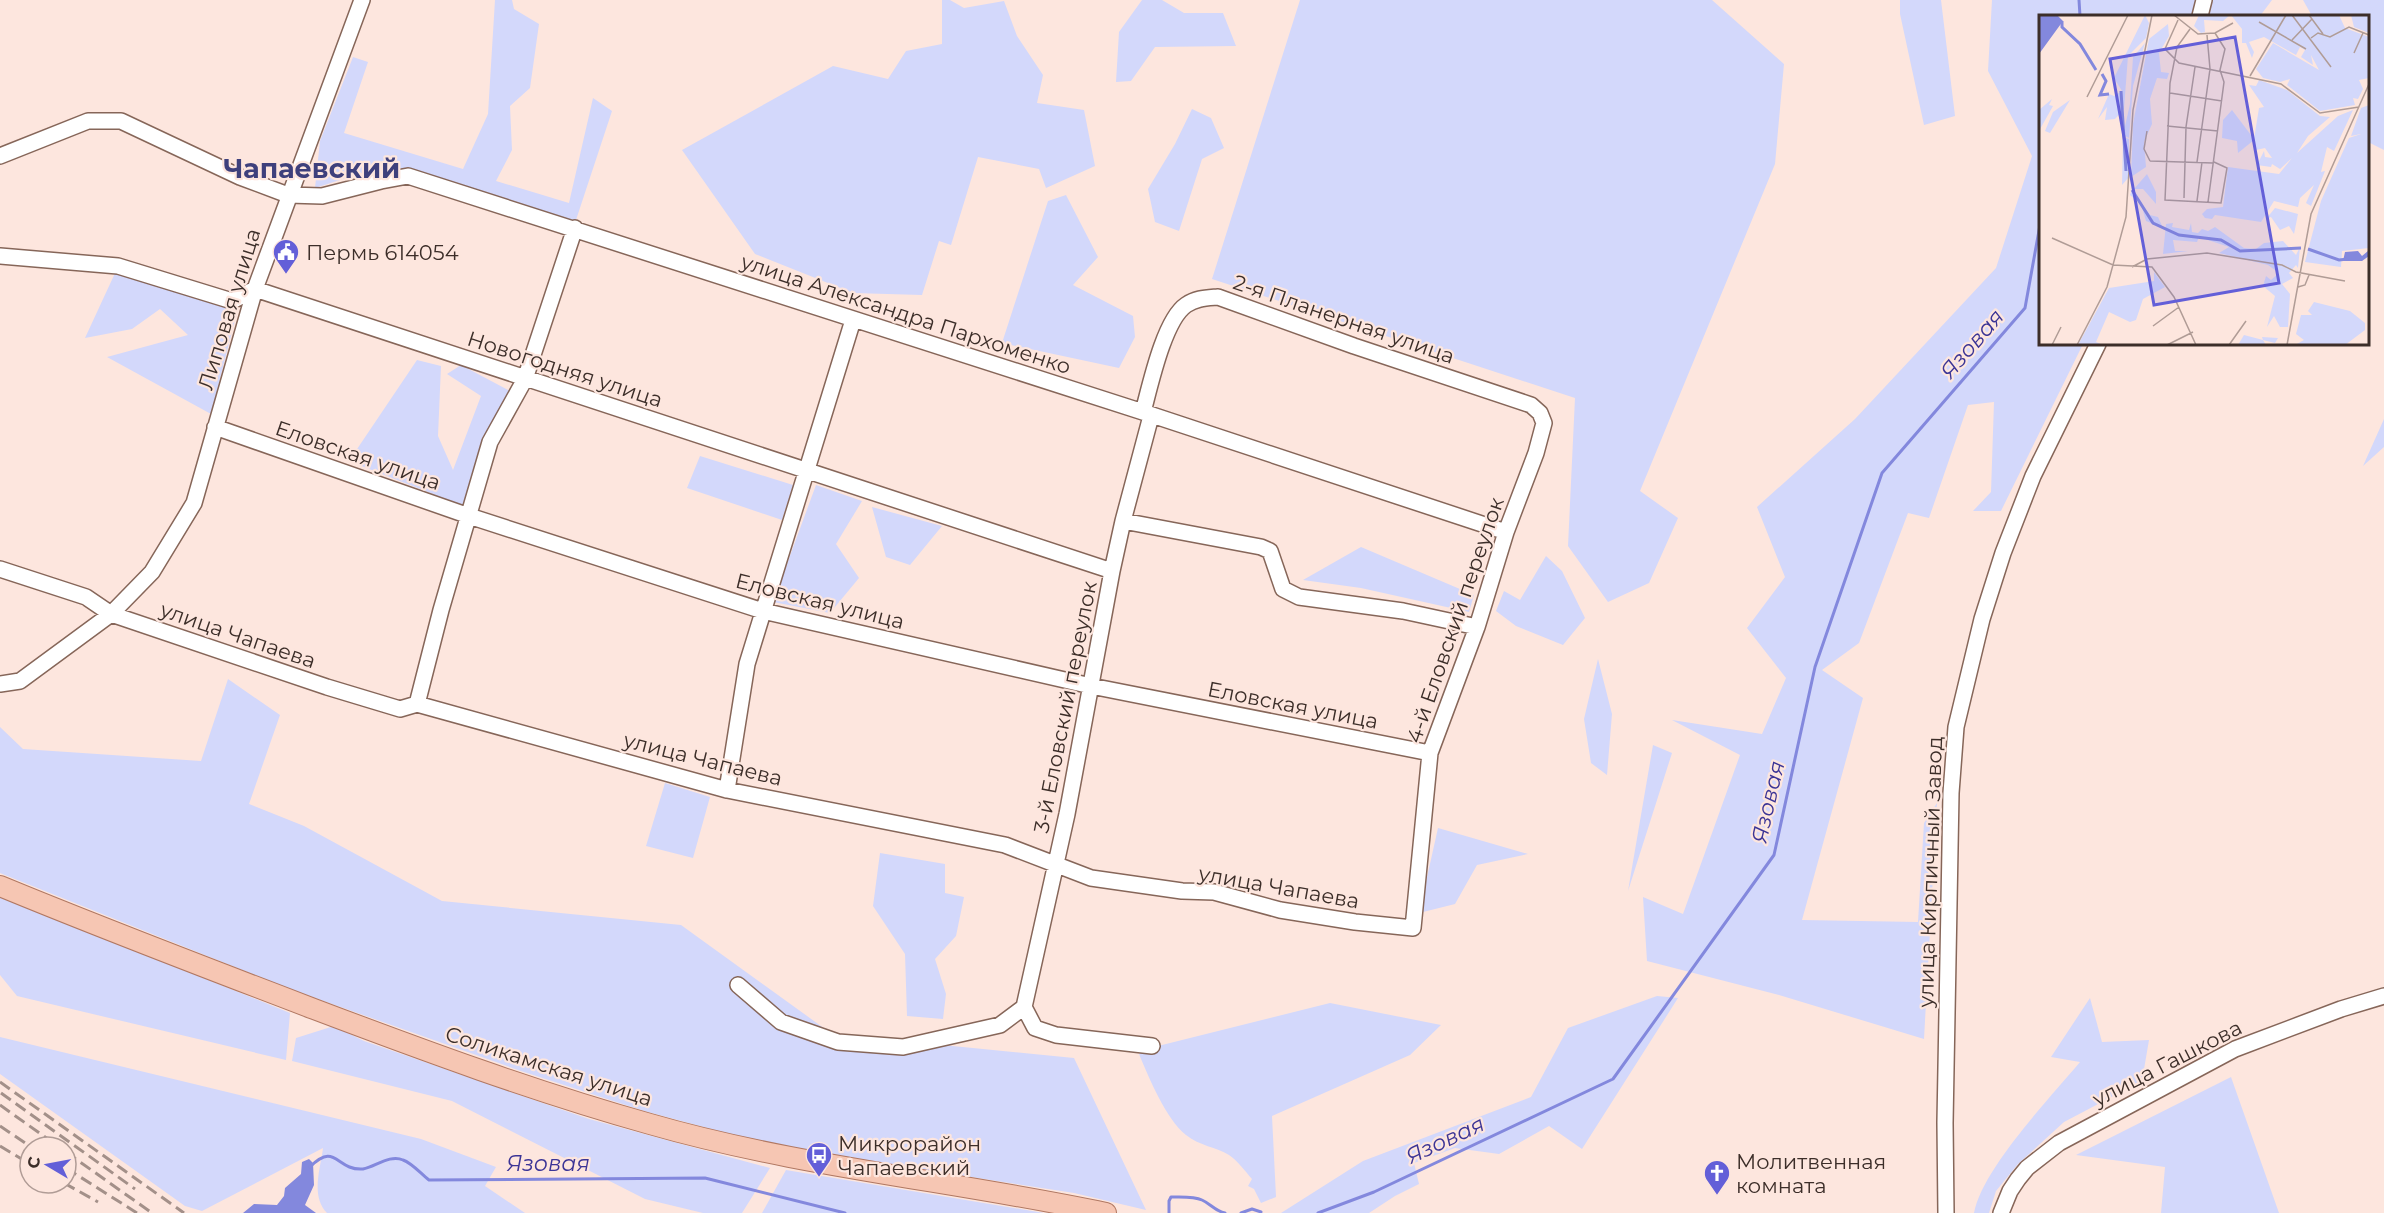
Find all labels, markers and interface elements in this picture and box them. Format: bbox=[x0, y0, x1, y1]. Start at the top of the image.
inset map bbox=[2039, 15, 2369, 345]
district label: Чапаевский bbox=[224, 152, 400, 185]
street label: Липовая улица bbox=[193, 225, 265, 393]
public building icon: Пермь 614054 bbox=[271, 237, 301, 275]
place label: Пермь 614054 bbox=[306, 240, 459, 265]
street label: улица Александра Пархоменко bbox=[737, 248, 1074, 379]
street label: 2-я Планерная улица bbox=[1230, 269, 1458, 369]
water label: Язовая bbox=[1934, 304, 2010, 384]
street label: Новогодняя улица bbox=[464, 326, 666, 412]
street label: Еловская улица bbox=[272, 415, 444, 495]
street label: 4-й Еловский переулок bbox=[1401, 494, 1509, 746]
street label: Еловская улица bbox=[733, 568, 907, 634]
street label: 3-й Еловский переулок bbox=[1028, 579, 1102, 835]
street label: улица Чапаева bbox=[156, 596, 319, 673]
street label: Еловская улица bbox=[1206, 676, 1380, 734]
street label: улица Чапаева bbox=[620, 727, 785, 791]
street label: улица Кирпичный Завод bbox=[1913, 736, 1947, 1009]
water label: Язовая bbox=[1745, 758, 1791, 846]
street label: улица Чапаева bbox=[1196, 860, 1361, 913]
street label: улица Гашкова bbox=[2087, 1015, 2246, 1112]
street label: Соликамская улица bbox=[442, 1021, 656, 1111]
water label: Язовая bbox=[1401, 1110, 1489, 1170]
place label: Микрорайон Чапаевский bbox=[838, 1131, 981, 1180]
north arrow bbox=[18, 1135, 78, 1195]
bus stop icon: Микрорайон Чапаевский bbox=[804, 1140, 834, 1178]
place label: Молитвенная комната bbox=[1736, 1149, 1886, 1198]
water label: Язовая bbox=[506, 1150, 590, 1177]
text: С bbox=[23, 1155, 44, 1170]
church icon: Молитвенная комната bbox=[1702, 1158, 1732, 1196]

